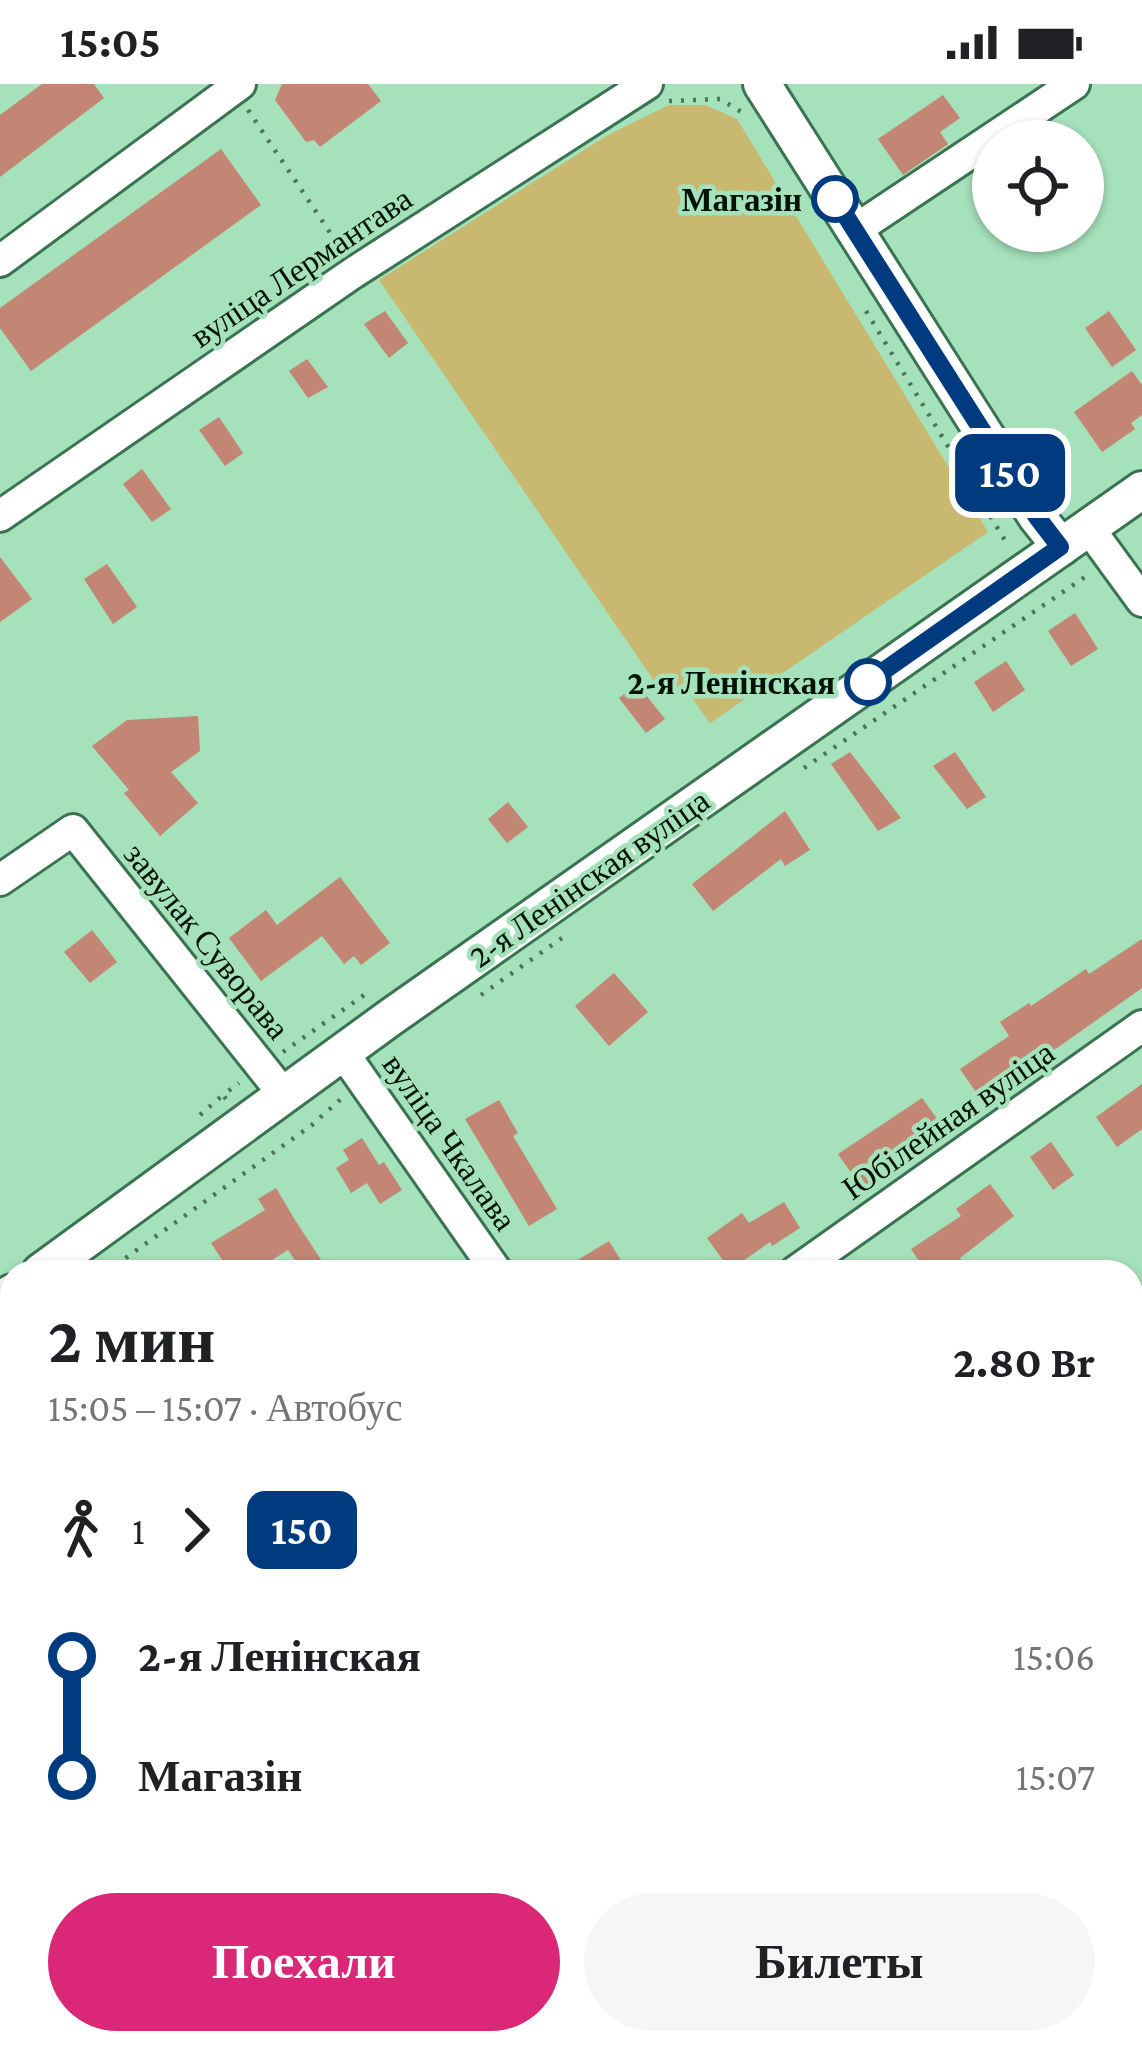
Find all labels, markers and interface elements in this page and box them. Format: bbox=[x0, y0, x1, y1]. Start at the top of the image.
text: 15:05 bbox=[60, 17, 161, 67]
map controls bbox=[972, 120, 1104, 252]
button: locate bbox=[972, 120, 1104, 252]
marker: Магазін bbox=[813, 177, 857, 221]
street label: вуліца Лермантава bbox=[183, 179, 419, 355]
place label: Магазін bbox=[681, 181, 802, 218]
line badge: 150 bbox=[941, 434, 1079, 512]
text: 150 bbox=[979, 449, 1041, 496]
marker: 2-я Ленінская bbox=[846, 660, 890, 704]
place label: 2-я Ленінская bbox=[628, 664, 835, 701]
street label: 2-я Ленінская вуліца bbox=[462, 781, 716, 975]
street label: завулак Суворава bbox=[117, 836, 297, 1047]
street label: Юбілейная вуліца bbox=[835, 1033, 1061, 1207]
street label: вуліца Чкалава bbox=[376, 1047, 525, 1237]
text: 2 мин bbox=[48, 1303, 215, 1376]
text: 2.80 Br bbox=[953, 1337, 1095, 1387]
text: 15:05 – 15:07 · Автобус bbox=[48, 1386, 403, 1429]
icon: walk bbox=[48, 1497, 114, 1563]
icon: forward bbox=[163, 1497, 229, 1563]
text: 150 bbox=[271, 1506, 333, 1553]
text: 1 bbox=[132, 1509, 145, 1552]
text: 2-я Ленінская bbox=[138, 1631, 421, 1681]
text: 15:06 bbox=[1013, 1635, 1095, 1678]
text: Магазін bbox=[138, 1751, 302, 1801]
text: 15:07 bbox=[1016, 1755, 1095, 1798]
button: Поехали bbox=[48, 1893, 560, 2031]
button: Билеты bbox=[584, 1893, 1095, 2031]

